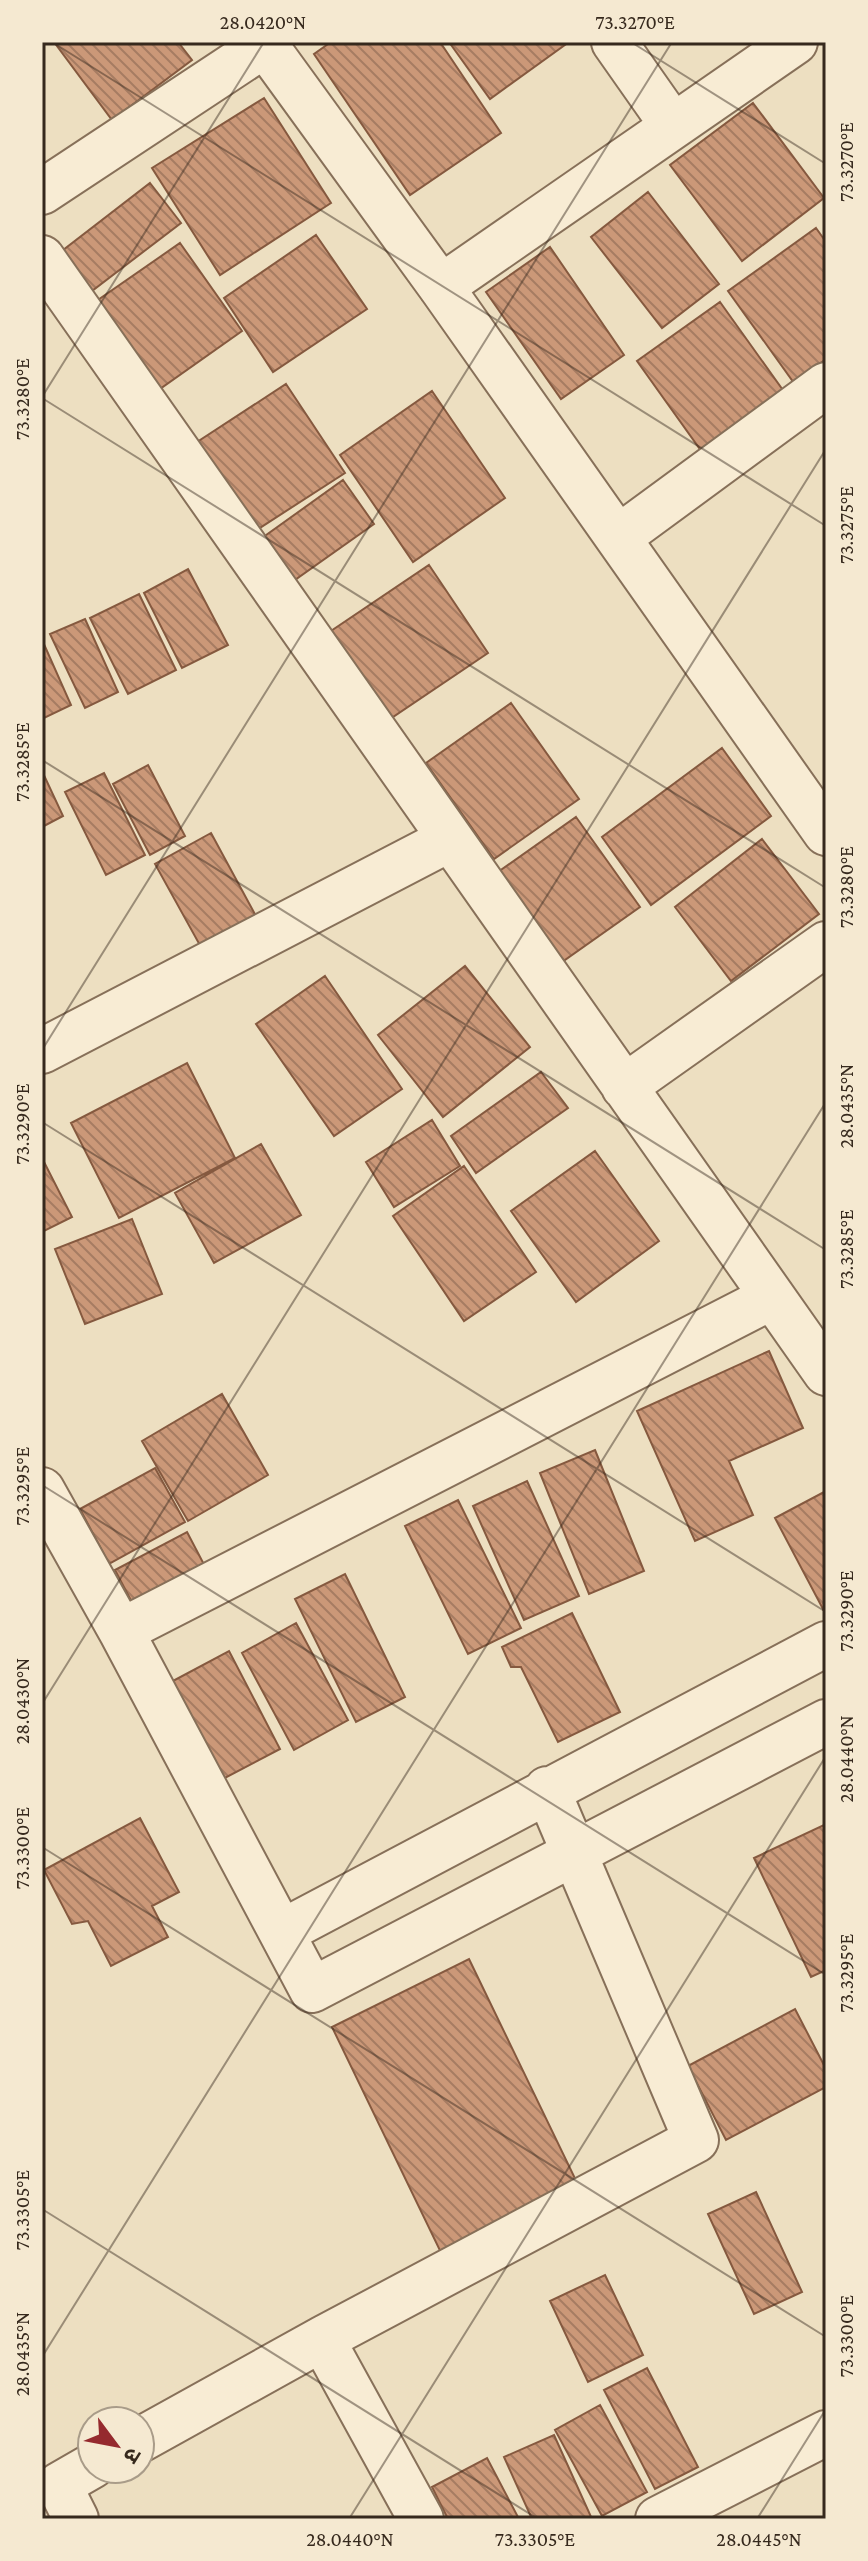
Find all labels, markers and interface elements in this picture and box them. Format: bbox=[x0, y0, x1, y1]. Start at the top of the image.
text: 28.0420°N bbox=[220, 11, 306, 33]
text: 73.3270°E bbox=[595, 11, 675, 33]
text: 73.3270°E bbox=[835, 122, 857, 202]
text: 73.3280°E bbox=[11, 358, 33, 440]
text: 73.3275°E bbox=[835, 486, 857, 564]
text: 73.3285°E bbox=[11, 722, 33, 802]
text: 73.3280°E bbox=[835, 846, 857, 928]
text: 28.0435°N bbox=[835, 1064, 857, 1148]
text: 73.3290°E bbox=[11, 1083, 33, 1165]
text: 73.3285°E bbox=[835, 1209, 857, 1289]
text: 73.3295°E bbox=[11, 1446, 33, 1525]
text: 73.3290°E bbox=[835, 1570, 857, 1652]
text: 28.0430°N bbox=[11, 1658, 33, 1744]
text: 28.0440°N bbox=[835, 1715, 857, 1803]
text: 73.3300°E bbox=[11, 1807, 33, 1889]
text: 73.3295°E bbox=[835, 1933, 857, 2012]
text: 73.3305°E bbox=[11, 2170, 33, 2250]
text: 73.3300°E bbox=[835, 2295, 857, 2377]
text: 28.0435°N bbox=[11, 2312, 33, 2396]
north arrow bbox=[76, 2405, 156, 2485]
text: उ bbox=[118, 2443, 147, 2468]
text: 28.0440°N bbox=[306, 2528, 394, 2550]
text: 73.3305°E bbox=[495, 2528, 575, 2550]
text: 28.0445°N bbox=[716, 2528, 802, 2550]

